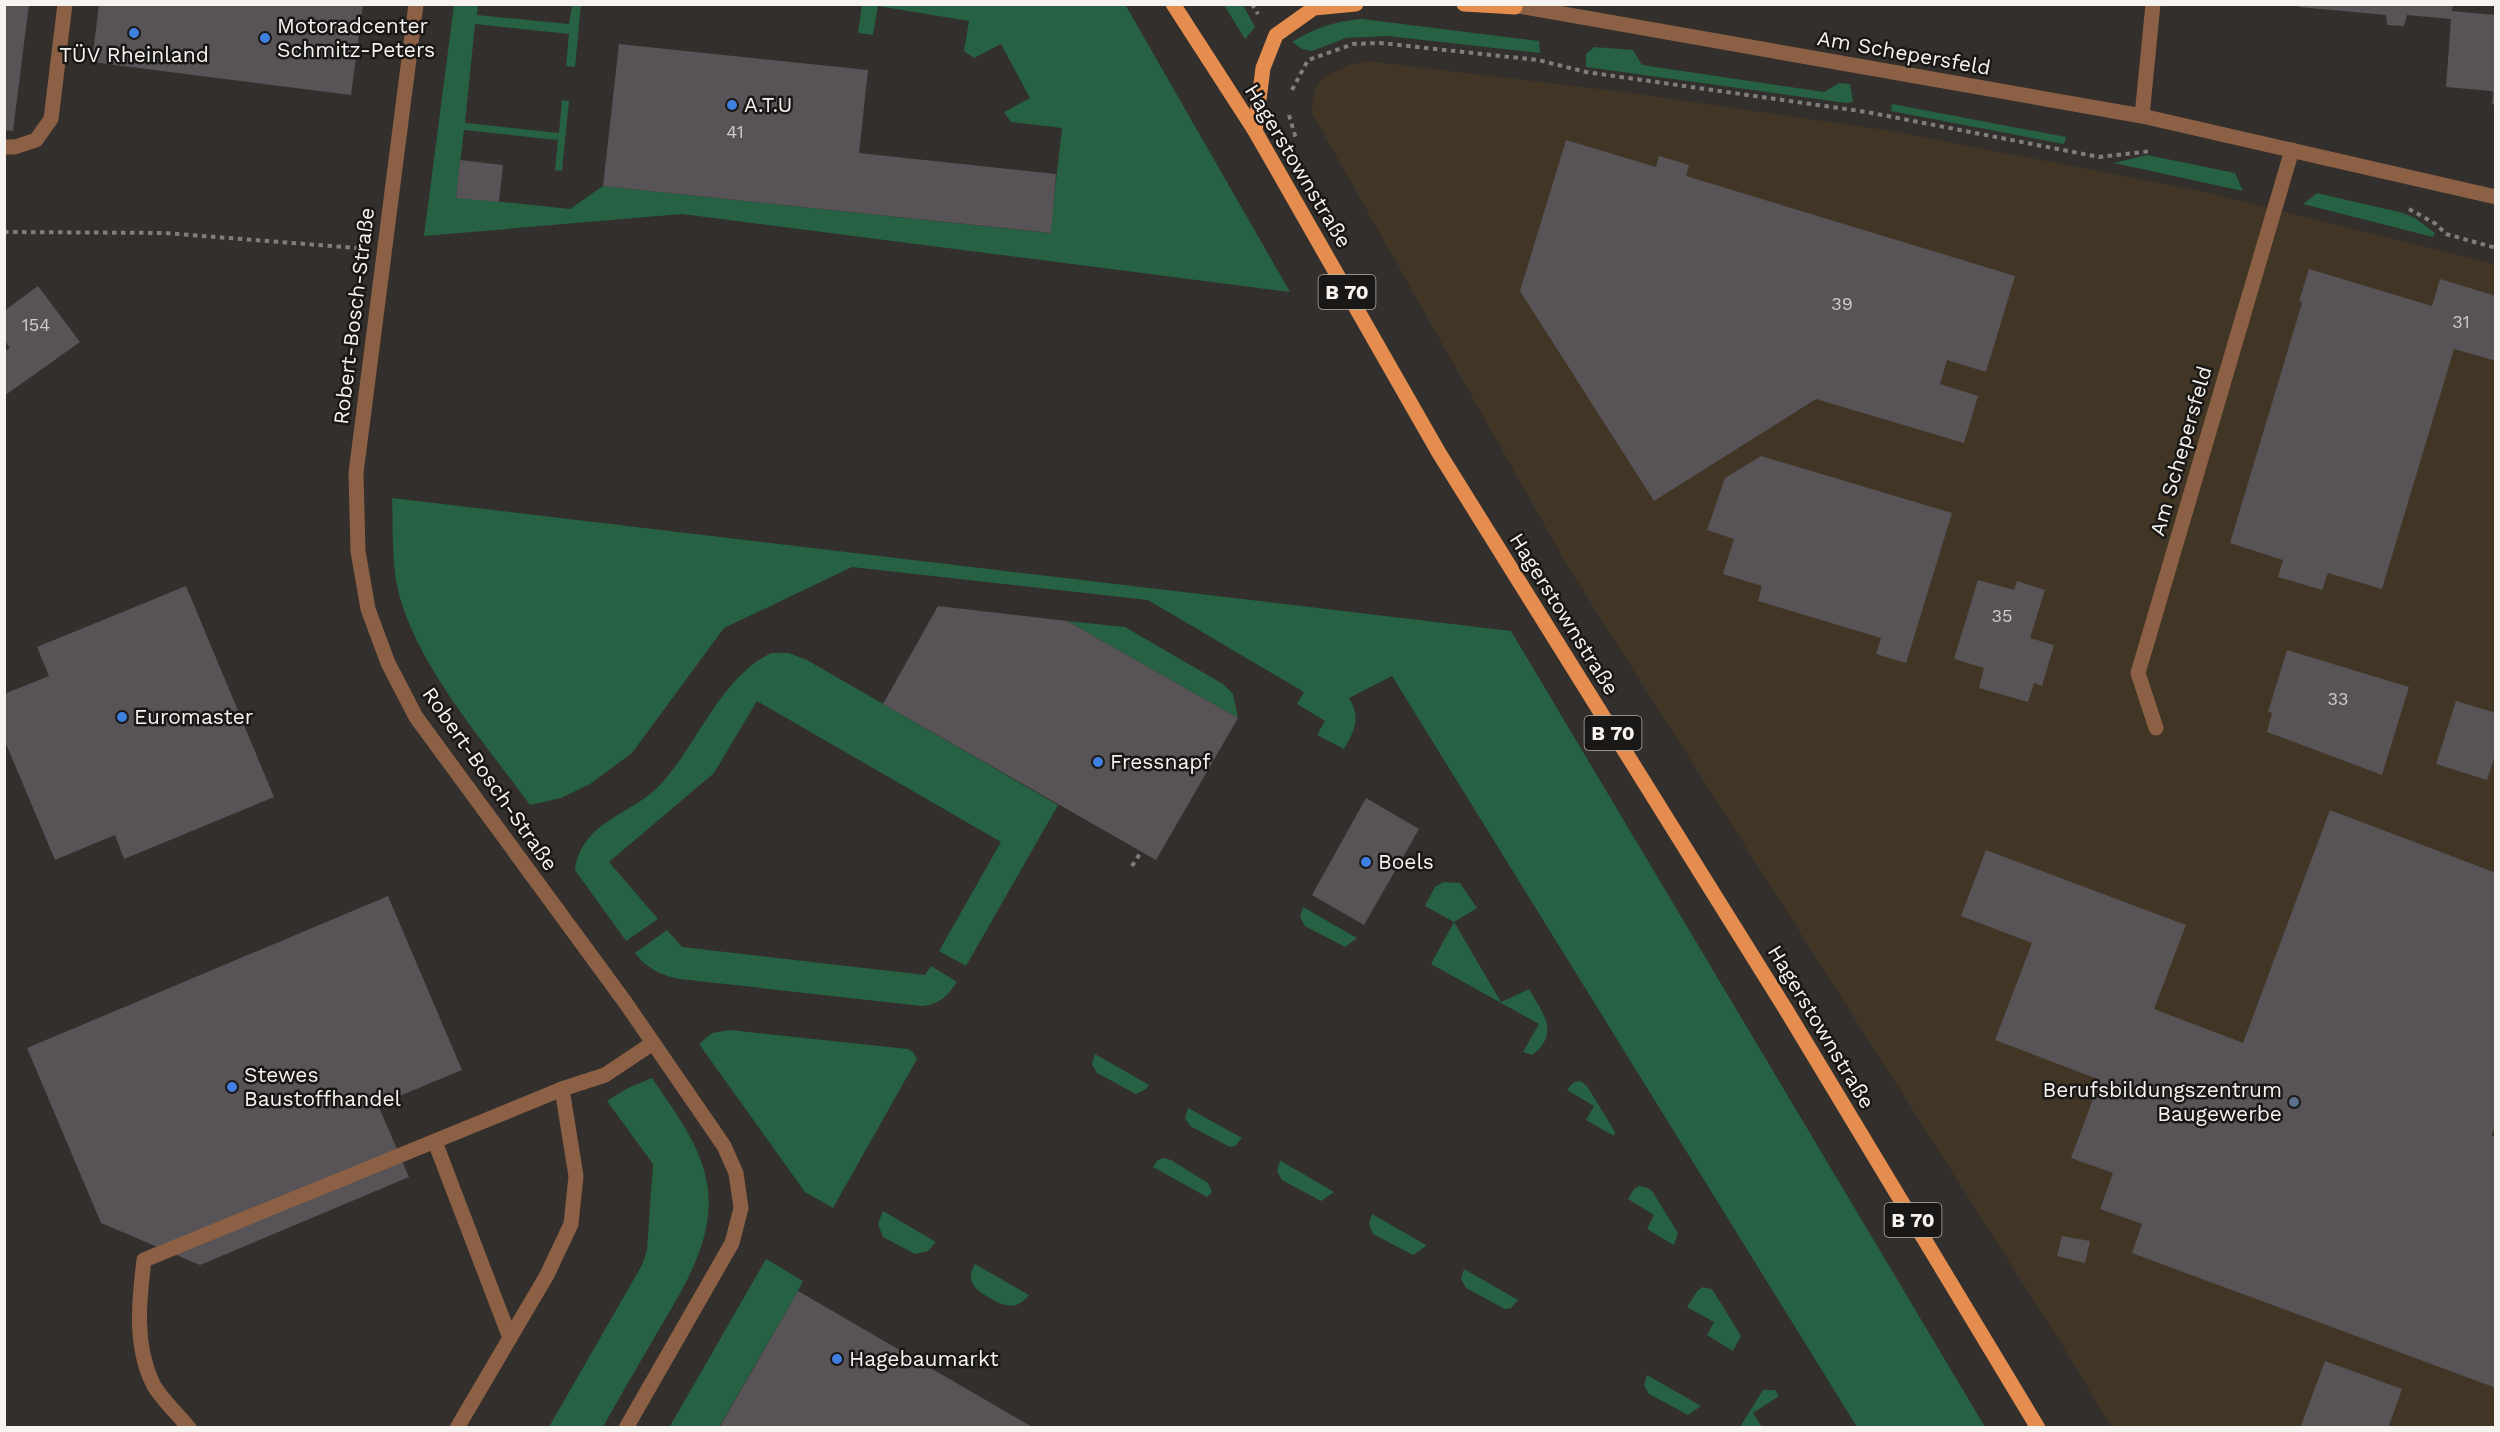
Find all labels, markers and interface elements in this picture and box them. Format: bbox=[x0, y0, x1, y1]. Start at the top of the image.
place label: Motoradcenter Schmitz-Peters bbox=[277, 13, 435, 62]
street label: Am Schepersfeld bbox=[1815, 25, 1993, 80]
marker: TÜV Rheinland bbox=[127, 26, 141, 40]
marker: Motoradcenter Schmitz-Peters bbox=[258, 31, 272, 45]
place label: TÜV Rheinland bbox=[59, 42, 209, 67]
street label: Hagerstownstraße bbox=[1240, 79, 1357, 252]
place label: A.T.U bbox=[744, 92, 792, 117]
marker: A.T.U bbox=[725, 98, 739, 112]
house number: 41 bbox=[726, 121, 744, 142]
street label: Robert-Bosch-Straße bbox=[328, 206, 379, 426]
road number: B 70 bbox=[1318, 275, 1376, 309]
house number: 39 bbox=[1831, 293, 1853, 314]
house number: 31 bbox=[2452, 311, 2470, 332]
house number: 154 bbox=[22, 314, 50, 335]
street label: Am Schepersfeld bbox=[2144, 363, 2217, 539]
street label: Hagerstownstraße bbox=[1504, 528, 1624, 699]
house number: 35 bbox=[1992, 605, 2012, 626]
street label: Robert-Bosch-Straße bbox=[417, 682, 563, 875]
house number: 33 bbox=[2328, 688, 2349, 709]
place label: Euromaster bbox=[134, 704, 254, 729]
marker: Euromaster bbox=[115, 710, 129, 724]
road number: B 70 bbox=[1584, 716, 1642, 750]
place label: Fressnapf bbox=[1110, 749, 1211, 774]
marker: Fressnapf bbox=[1091, 755, 1105, 769]
place label: Boels bbox=[1378, 849, 1434, 874]
marker: Boels bbox=[1359, 855, 1373, 869]
street label: Hagerstownstraße bbox=[1763, 940, 1880, 1113]
place label: Stewes Baustoffhandel bbox=[244, 1062, 402, 1111]
place label: Berufsbildungszentrum Baugewerbe bbox=[2042, 1077, 2282, 1126]
marker: Stewes Baustoffhandel bbox=[225, 1080, 239, 1094]
marker: Berufsbildungszentrum Baugewerbe bbox=[2287, 1095, 2301, 1109]
road number: B 70 bbox=[1884, 1203, 1942, 1237]
place label: Hagebaumarkt bbox=[849, 1346, 999, 1371]
marker: Hagebaumarkt bbox=[830, 1352, 844, 1366]

